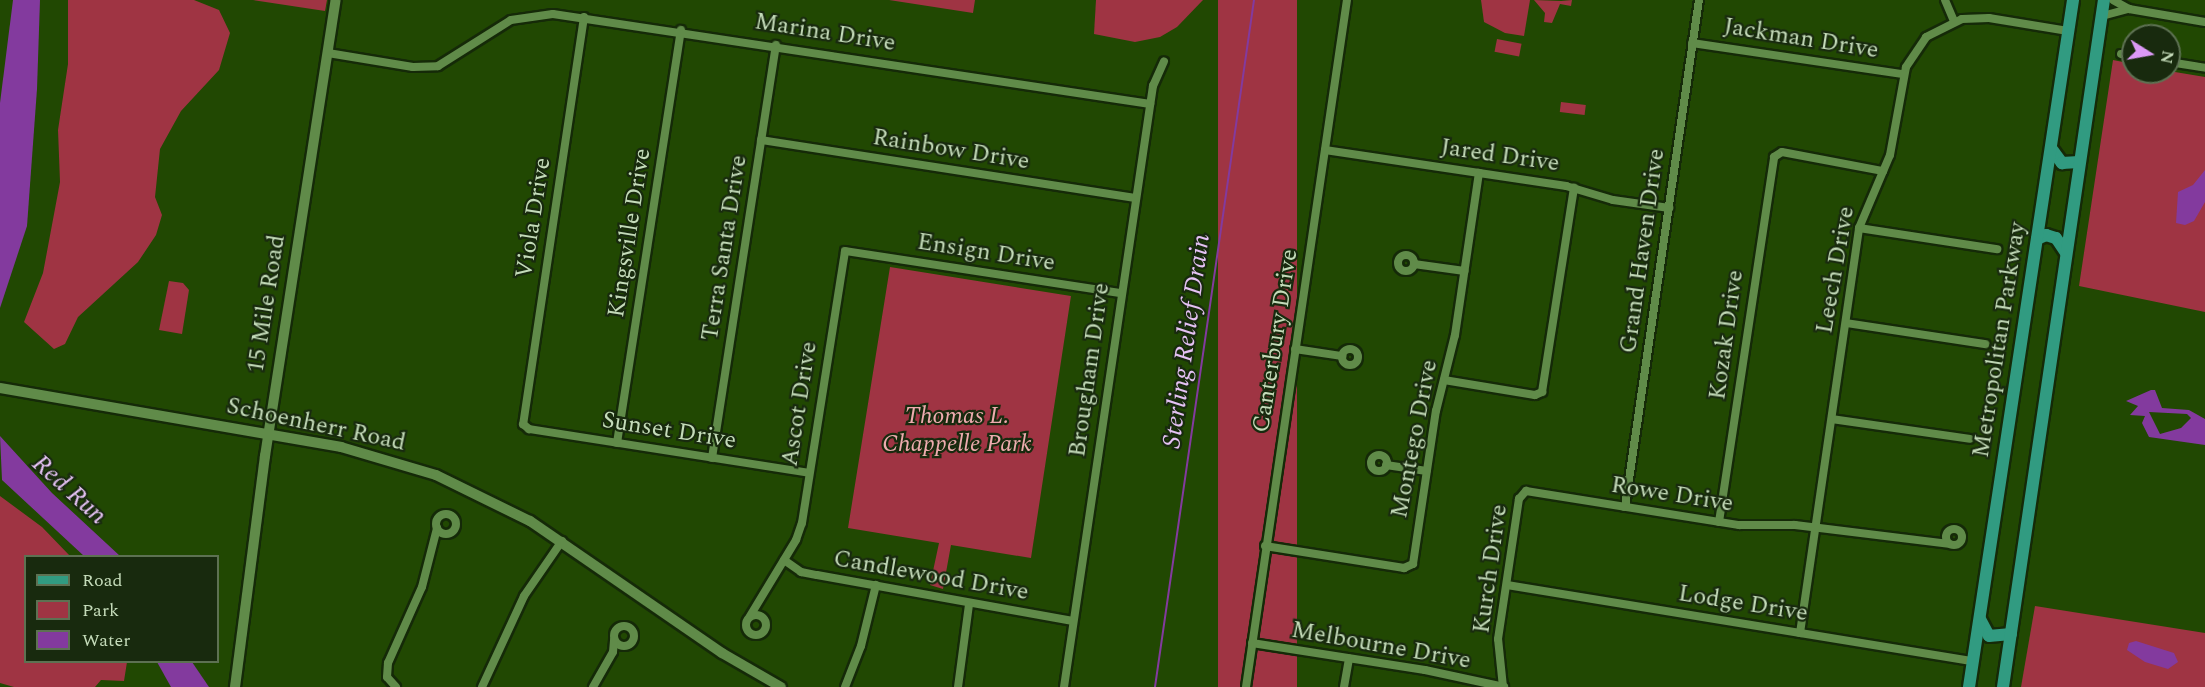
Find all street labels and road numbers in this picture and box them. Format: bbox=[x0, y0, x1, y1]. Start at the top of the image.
street label: Marina Drive bbox=[753, 8, 897, 58]
street label: Jackman Drive bbox=[1722, 13, 1880, 65]
street label: Rainbow Drive bbox=[870, 123, 1032, 177]
street label: Jared Drive bbox=[1439, 133, 1561, 179]
street label: Kingsville Drive bbox=[602, 146, 658, 320]
street label: Grand Haven Drive bbox=[1614, 147, 1672, 355]
street label: Terra Santa Drive bbox=[696, 153, 754, 343]
street label: Viola Drive bbox=[510, 156, 558, 280]
street label: Leech Drive bbox=[1811, 204, 1861, 336]
street label: Metropolitan Parkway bbox=[1967, 220, 2033, 460]
street label: Ensign Drive bbox=[915, 228, 1057, 278]
street label: 15 Mile Road bbox=[242, 233, 292, 375]
street label: Canterbury Drive bbox=[1247, 247, 1305, 435]
street label: Kozak Drive bbox=[1704, 268, 1750, 402]
street label: Brougham Drive bbox=[1064, 281, 1116, 459]
street label: Ascot Drive bbox=[776, 340, 824, 468]
street label: Montego Drive bbox=[1386, 357, 1444, 521]
street label: Schoenherr Road bbox=[224, 392, 408, 458]
street label: Sunset Drive bbox=[600, 406, 738, 456]
street label: Rowe Drive bbox=[1609, 471, 1735, 519]
street label: Kurch Drive bbox=[1468, 503, 1514, 635]
street label: Candlewood Drive bbox=[831, 545, 1031, 607]
street label: Lodge Drive bbox=[1676, 580, 1810, 628]
street label: Melbourne Drive bbox=[1289, 616, 1473, 676]

